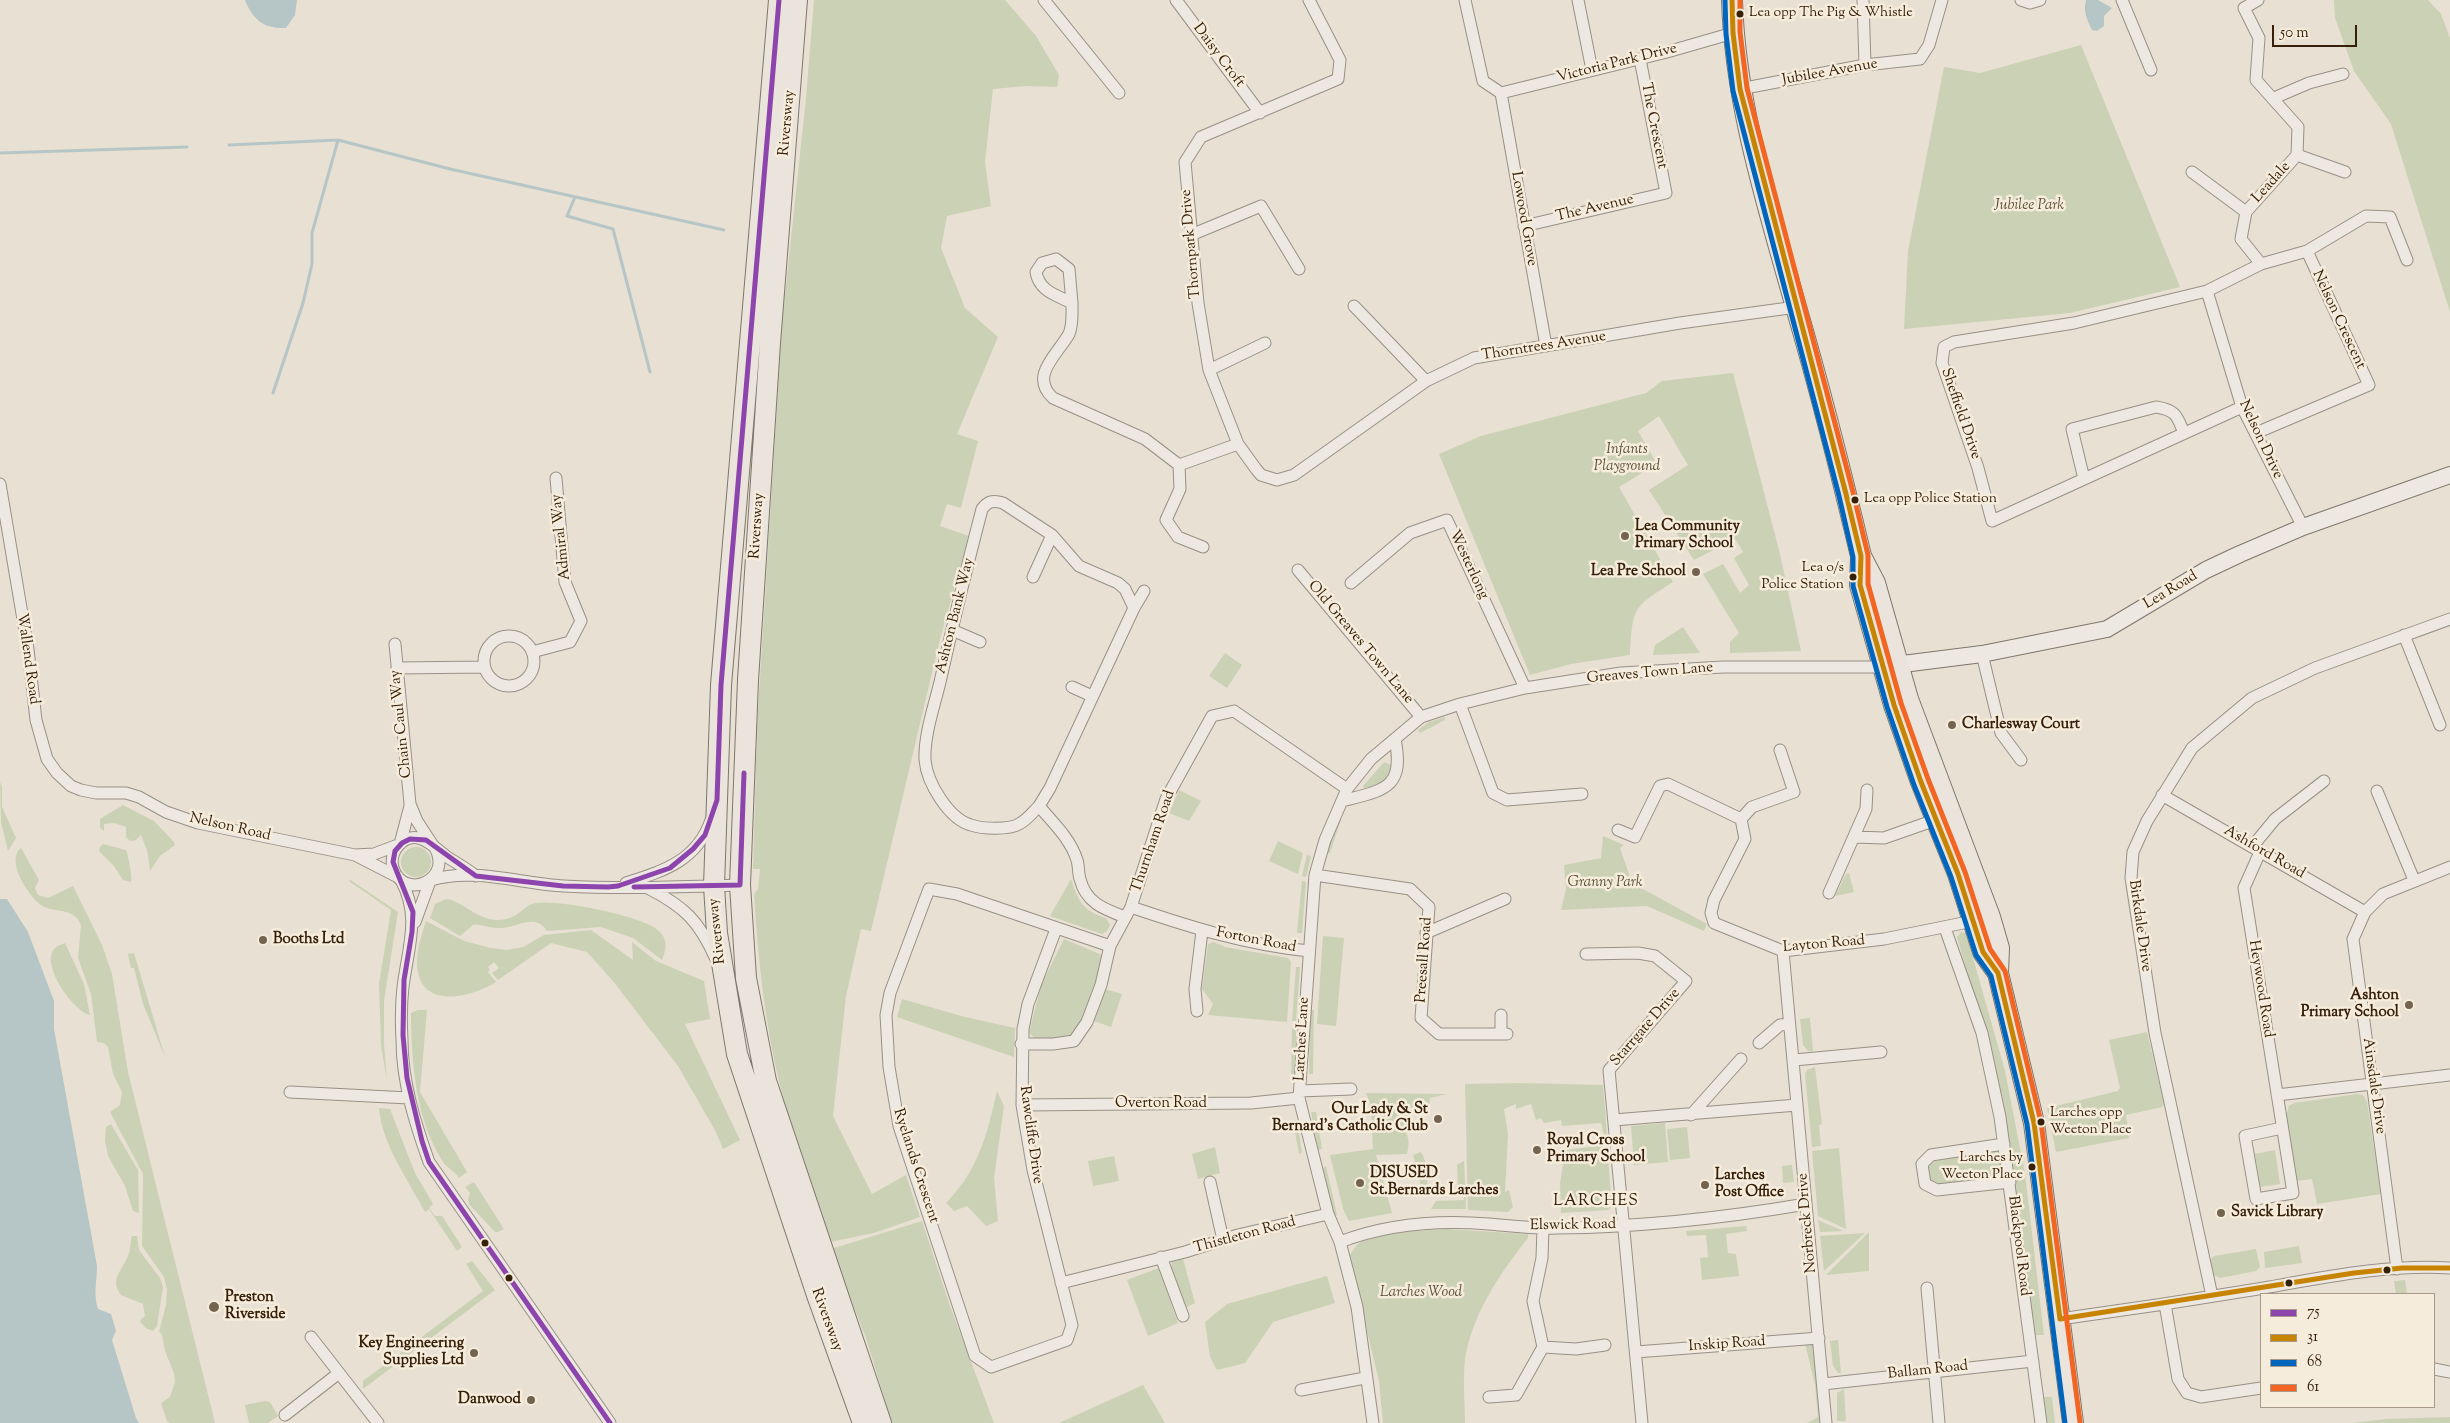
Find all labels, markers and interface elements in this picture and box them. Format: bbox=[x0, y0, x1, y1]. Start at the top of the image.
place label: Lea opp The Pig & Whistle bbox=[1749, 6, 1913, 22]
marker: Lea opp The Pig & Whistle bbox=[1735, 9, 1745, 19]
scale bar bbox=[2275, 15, 2360, 47]
street label: Daisy Croft bbox=[1188, 20, 1248, 92]
text: 50 m bbox=[2280, 23, 2309, 44]
street label: Victoria Park Drive bbox=[1555, 40, 1679, 88]
street label: Jubilee Avenue bbox=[1781, 56, 1879, 90]
street label: The Crescent bbox=[1636, 81, 1670, 171]
street label: Riversway bbox=[776, 89, 800, 157]
street label: Leadale bbox=[2249, 159, 2295, 207]
street label: Lowood Grove bbox=[1506, 170, 1540, 268]
street label: Thornpark Drive bbox=[1178, 189, 1206, 299]
street label: The Avenue bbox=[1554, 191, 1636, 227]
park label: Jubilee Park bbox=[1994, 197, 2064, 215]
street label: Nelson Crescent bbox=[2307, 268, 2369, 372]
street label: Thorntrees Avenue bbox=[1481, 328, 1607, 366]
street label: Sheffield Drive bbox=[1936, 366, 1984, 462]
street label: Nelson Drive bbox=[2234, 398, 2286, 482]
park label: Infants Playground bbox=[1594, 441, 1660, 476]
street label: Riversway bbox=[747, 492, 769, 560]
place label: Lea opp Police Station bbox=[1864, 492, 1997, 508]
street label: Admiral Way bbox=[549, 493, 575, 581]
marker: Lea opp Police Station bbox=[1850, 495, 1860, 505]
place label: Lea Community Primary School bbox=[1635, 518, 1740, 553]
street label: Westerlong bbox=[1444, 528, 1492, 602]
marker: Lea Community Primary School bbox=[1619, 530, 1631, 542]
street label: Ashton Bank Way bbox=[933, 556, 979, 676]
place label: Lea o/s Police Station bbox=[1761, 561, 1844, 594]
place label: Lea Pre School bbox=[1591, 563, 1686, 581]
marker: Lea Pre School bbox=[1690, 566, 1702, 578]
street label: Lea Road bbox=[2141, 568, 2201, 614]
marker: Lea o/s Police Station bbox=[1848, 572, 1858, 582]
street label: Old Greaves Town Lane bbox=[1303, 578, 1417, 708]
street label: Wallend Road bbox=[12, 612, 42, 706]
street label: Greaves Town Lane bbox=[1586, 659, 1714, 689]
street label: Chain Caul Way bbox=[387, 669, 417, 779]
place label: Charlesway Court bbox=[1962, 716, 2080, 734]
marker: Charlesway Court bbox=[1946, 719, 1958, 731]
street label: Thurnham Road bbox=[1128, 788, 1180, 896]
street label: Nelson Road bbox=[188, 810, 272, 846]
street label: Ashford Road bbox=[2220, 822, 2308, 884]
park label: Granny Park bbox=[1567, 874, 1643, 892]
street label: Birkdale Drive bbox=[2124, 879, 2154, 973]
street label: Riversway bbox=[706, 897, 730, 965]
street label: Preesall Road bbox=[1413, 917, 1437, 1003]
street label: Forton Road bbox=[1215, 924, 1297, 958]
place label: Booths Ltd bbox=[273, 931, 344, 949]
street label: Layton Road bbox=[1782, 932, 1866, 958]
marker: Booths Ltd bbox=[257, 934, 269, 946]
street label: Heywood Road bbox=[2243, 939, 2277, 1039]
street label: Starrgate Drive bbox=[1607, 985, 1685, 1071]
place label: Ashton Primary School bbox=[2301, 987, 2399, 1022]
street label: Larches Lane bbox=[1292, 996, 1314, 1082]
marker: Ashton Primary School bbox=[2403, 999, 2415, 1011]
street label: Ainsdale Drive bbox=[2357, 1037, 2389, 1135]
street label: Rawcliffe Drive bbox=[1014, 1085, 1046, 1185]
street label: Overton Road bbox=[1115, 1095, 1207, 1113]
place label: Our Lady & St Bernard's Catholic Club bbox=[1272, 1101, 1428, 1136]
street label: Ryelands Crescent bbox=[888, 1106, 942, 1226]
place label: Larches opp Weeton Place bbox=[2050, 1106, 2132, 1138]
marker: Our Lady & St Bernard's Catholic Club bbox=[1432, 1113, 1444, 1125]
marker: Larches opp Weeton Place bbox=[2036, 1117, 2046, 1127]
place label: Royal Cross Primary School bbox=[1547, 1132, 1645, 1167]
marker: Royal Cross Primary School bbox=[1531, 1144, 1543, 1156]
place label: Larches by Weeton Place bbox=[1941, 1151, 2023, 1184]
marker: Larches by Weeton Place bbox=[2027, 1162, 2037, 1172]
place label: DISUSED St.Bernards Larches bbox=[1370, 1165, 1498, 1200]
place label: Larches Post Office bbox=[1715, 1167, 1784, 1202]
street label: Norbreck Drive bbox=[1795, 1172, 1821, 1274]
marker: DISUSED St.Bernards Larches bbox=[1354, 1177, 1366, 1189]
marker: Larches Post Office bbox=[1699, 1179, 1711, 1191]
district label: LARCHES bbox=[1552, 1192, 1640, 1212]
street label: Blackpool Road bbox=[2003, 1195, 2033, 1297]
place label: Savick Library bbox=[2231, 1204, 2324, 1222]
marker: Savick Library bbox=[2215, 1207, 2227, 1219]
street label: Thistleton Road bbox=[1192, 1214, 1298, 1258]
street label: Elswick Road bbox=[1530, 1216, 1616, 1236]
unlabelled marker bbox=[480, 1238, 490, 1248]
unlabelled marker bbox=[2382, 1265, 2392, 1275]
unlabelled marker bbox=[504, 1273, 514, 1283]
unlabelled marker bbox=[2284, 1278, 2294, 1288]
park label: Larches Wood bbox=[1380, 1284, 1462, 1302]
street label: Riversway bbox=[806, 1286, 846, 1354]
place label: Preston Riverside bbox=[225, 1289, 285, 1324]
legend bbox=[2260, 1293, 2435, 1408]
marker: Preston Riverside bbox=[207, 1300, 221, 1314]
text: 75 bbox=[2307, 1302, 2320, 1323]
text: 31 bbox=[2307, 1327, 2318, 1348]
street label: Inskip Road bbox=[1688, 1333, 1766, 1357]
place label: Key Engineering Supplies Ltd bbox=[358, 1335, 464, 1370]
marker: Key Engineering Supplies Ltd bbox=[468, 1347, 480, 1359]
text: 68 bbox=[2307, 1352, 2322, 1373]
street label: Ballam Road bbox=[1887, 1358, 1969, 1384]
text: 61 bbox=[2307, 1377, 2319, 1398]
place label: Danwood bbox=[458, 1391, 521, 1409]
marker: Danwood bbox=[525, 1394, 537, 1406]

